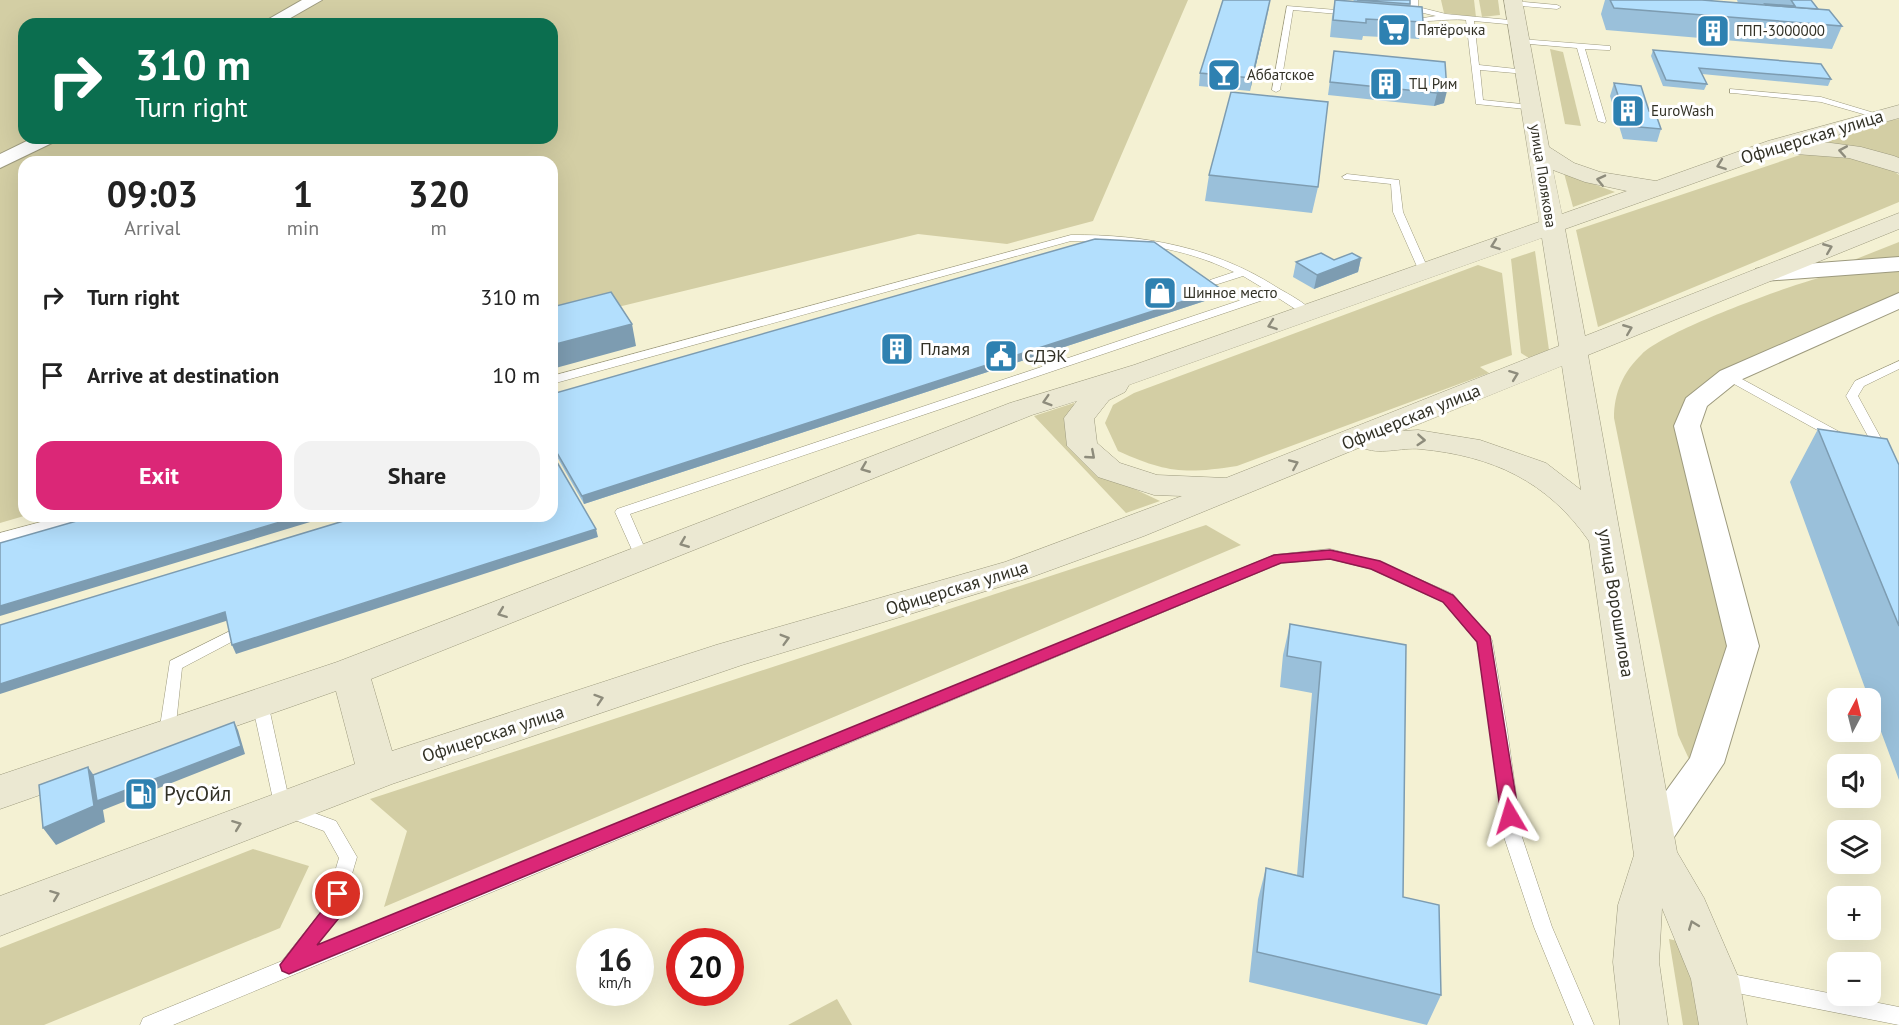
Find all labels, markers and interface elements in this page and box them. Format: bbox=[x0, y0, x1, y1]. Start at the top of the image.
supermarket icon: Пятёрочка bbox=[1376, 12, 1412, 48]
building icon: ГПП-3000000 bbox=[1695, 13, 1731, 49]
place label: Пятёрочка bbox=[1417, 20, 1485, 39]
place label: ГПП-3000000 bbox=[1736, 21, 1825, 40]
text: 310 m bbox=[135, 37, 251, 92]
icon: right bbox=[36, 42, 114, 120]
bar icon: Аббатское bbox=[1206, 57, 1242, 93]
place label: Аббатское bbox=[1247, 65, 1314, 84]
building icon: ТЦ Рим bbox=[1368, 66, 1404, 102]
place label: ТЦ Рим bbox=[1409, 74, 1457, 93]
text: Turn right bbox=[135, 90, 248, 124]
building icon: EuroWash bbox=[1610, 93, 1646, 129]
place label: EuroWash bbox=[1651, 101, 1714, 120]
street label: Офицерская улица bbox=[1738, 104, 1886, 169]
street label: улица Полякова bbox=[1526, 123, 1561, 229]
one-way arrow bbox=[1838, 145, 1848, 158]
one-way arrow bbox=[1716, 158, 1727, 171]
text: 09:03 bbox=[107, 170, 198, 217]
text: 1 bbox=[293, 170, 313, 217]
text: 320 bbox=[408, 170, 469, 217]
one-way arrow bbox=[1596, 175, 1606, 188]
text: Arrival bbox=[124, 215, 180, 241]
text: min bbox=[287, 215, 319, 241]
text: m bbox=[431, 215, 447, 241]
one-way arrow bbox=[1491, 238, 1502, 250]
one-way arrow bbox=[1822, 243, 1833, 255]
shop icon: Шинное место bbox=[1142, 275, 1178, 311]
icon: right bbox=[36, 281, 69, 314]
text: Turn right bbox=[87, 283, 179, 311]
text: 310 m bbox=[480, 283, 540, 311]
place label: Шинное место bbox=[1183, 283, 1278, 302]
one-way arrow bbox=[1268, 318, 1278, 331]
one-way arrow bbox=[1621, 324, 1632, 336]
building icon: Пламя bbox=[879, 331, 915, 367]
place label: Пламя bbox=[920, 337, 970, 360]
public building icon: СДЭК bbox=[983, 338, 1019, 374]
place label: СДЭК bbox=[1024, 344, 1067, 367]
icon: arrive bbox=[36, 359, 69, 392]
text: Arrive at destination bbox=[87, 361, 279, 389]
text: 10 m bbox=[492, 361, 540, 389]
one-way arrow bbox=[1509, 370, 1519, 383]
street label: Офицерская улица bbox=[1338, 378, 1484, 455]
one-way arrow bbox=[1042, 394, 1053, 406]
one-way arrow bbox=[1416, 434, 1425, 447]
button: Exit bbox=[36, 441, 282, 510]
button: Share bbox=[294, 441, 540, 510]
one-way arrow bbox=[1084, 447, 1095, 458]
one-way arrow bbox=[1288, 459, 1299, 471]
one-way arrow bbox=[860, 461, 871, 473]
street label: улица Ворошилова bbox=[1593, 527, 1640, 679]
one-way arrow bbox=[680, 536, 691, 548]
street label: Офицерская улица bbox=[883, 555, 1031, 620]
one-way arrow bbox=[498, 605, 508, 618]
one-way arrow bbox=[779, 634, 790, 646]
north arrow bbox=[1827, 688, 1881, 742]
map controls bbox=[1827, 688, 1881, 1006]
one-way arrow bbox=[593, 693, 604, 706]
street label: Офицерская улица bbox=[419, 700, 567, 767]
button: sound bbox=[1827, 754, 1881, 808]
fuel station icon: РусОйл bbox=[123, 776, 159, 812]
place label: РусОйл bbox=[164, 780, 231, 807]
position arrow bbox=[1478, 784, 1542, 848]
one-way arrow bbox=[230, 820, 241, 832]
button: layers bbox=[1827, 820, 1881, 874]
pin bbox=[312, 868, 363, 919]
icon: arrive bbox=[321, 877, 354, 910]
button: + bbox=[1827, 886, 1881, 940]
one-way arrow bbox=[48, 890, 59, 902]
one-way arrow bbox=[1688, 920, 1701, 931]
speed limit sign: 20 bbox=[666, 928, 744, 1006]
text: 16 bbox=[598, 940, 632, 979]
button: − bbox=[1827, 952, 1881, 1006]
text: km/h bbox=[599, 973, 631, 992]

